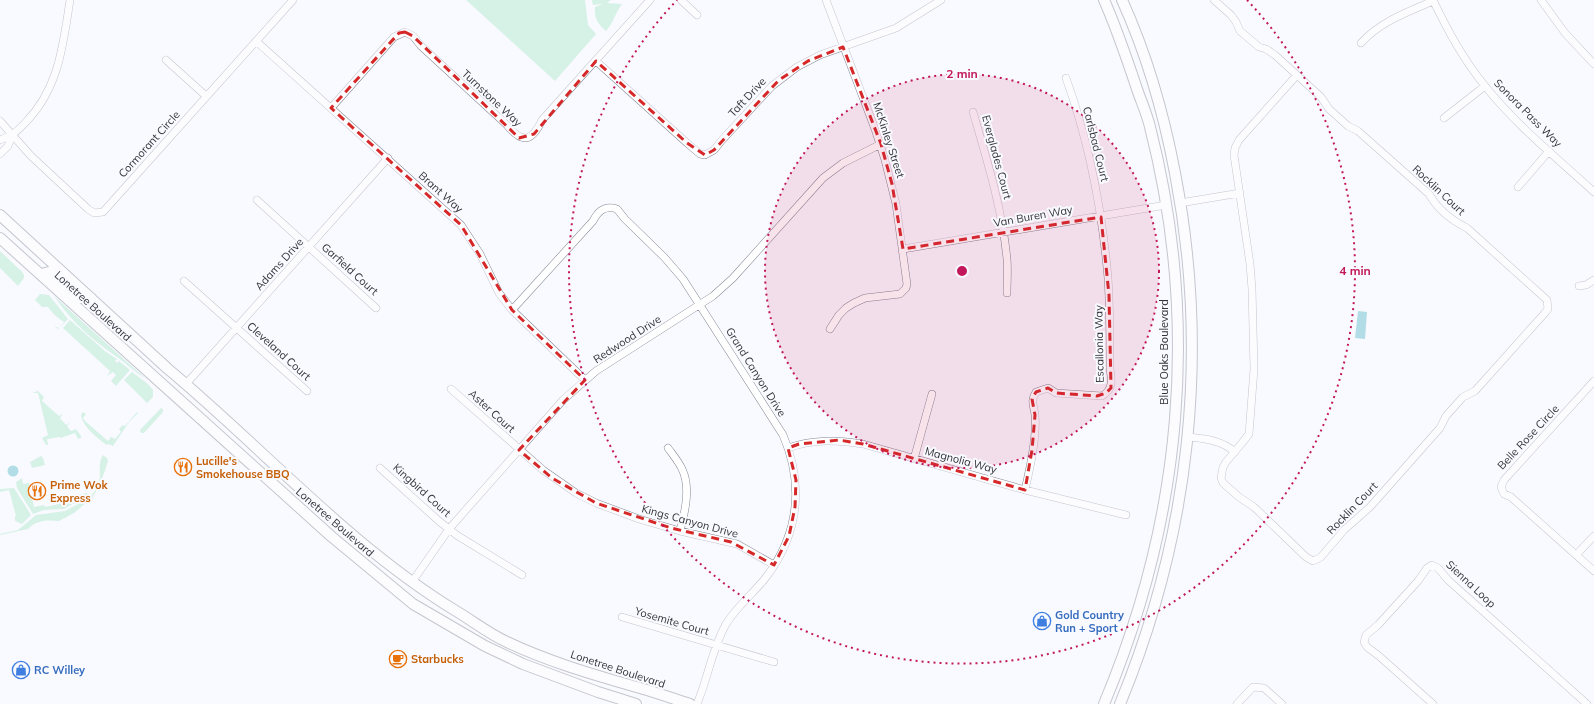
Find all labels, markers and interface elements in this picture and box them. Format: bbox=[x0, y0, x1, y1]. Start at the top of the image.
street label: Turnstone Way bbox=[459, 66, 525, 130]
text: 2 min bbox=[946, 66, 978, 81]
street label: Taft Drive bbox=[725, 74, 769, 120]
street label: Sonora Pass Way bbox=[1491, 76, 1565, 150]
street label: McKinley Street bbox=[870, 100, 908, 180]
street label: Carlsbad Court bbox=[1080, 105, 1112, 183]
street label: Cormorant Circle bbox=[115, 108, 183, 180]
street label: Everglades Court bbox=[979, 113, 1015, 201]
street label: Rocklin Court bbox=[1410, 162, 1469, 218]
street label: Brant Way bbox=[416, 168, 466, 216]
street label: Van Buren Way bbox=[992, 202, 1074, 230]
street label: Adams Drive bbox=[252, 235, 306, 293]
street label: Garfield Court bbox=[319, 240, 381, 298]
text: 4 min bbox=[1339, 263, 1371, 278]
centre of rings bbox=[955, 264, 969, 278]
street label: Lonetree Boulevard bbox=[52, 268, 134, 344]
street label: Blue Oaks Boulevard bbox=[1157, 299, 1171, 405]
street label: Escallonia Way bbox=[1091, 305, 1107, 383]
street label: Redwood Drive bbox=[590, 312, 664, 366]
street label: Cleveland Court bbox=[244, 319, 314, 383]
street label: Grand Canyon Drive bbox=[723, 325, 789, 419]
street label: Aster Court bbox=[466, 386, 518, 436]
street label: Belle Rose Circle bbox=[1494, 402, 1562, 472]
street label: Magnolia Way bbox=[923, 444, 999, 476]
place label: Lucille's Smokehouse BBQ bbox=[196, 454, 290, 481]
restaurant icon: Lucille's Smokehouse BBQ bbox=[173, 457, 193, 477]
street label: Kingbird Court bbox=[390, 460, 454, 520]
place label: Prime Wok Express bbox=[50, 478, 108, 505]
street label: Rocklin Court bbox=[1324, 479, 1381, 537]
restaurant icon: Prime Wok Express bbox=[27, 481, 47, 501]
street label: Lonetree Boulevard bbox=[293, 484, 377, 560]
street label: Kings Canyon Drive bbox=[640, 501, 740, 541]
street label: Sienna Loop bbox=[1443, 557, 1499, 611]
street label: Yosemite Court bbox=[632, 603, 711, 638]
place label: Gold Country Run + Sport bbox=[1055, 608, 1124, 635]
shop icon: Gold Country Run + Sport bbox=[1032, 611, 1052, 631]
street label: Lonetree Boulevard bbox=[569, 647, 667, 691]
cafe icon: Starbucks bbox=[388, 649, 408, 669]
place label: Starbucks bbox=[411, 652, 464, 666]
shop icon: RC Willey bbox=[11, 660, 31, 680]
place label: RC Willey bbox=[34, 663, 85, 677]

